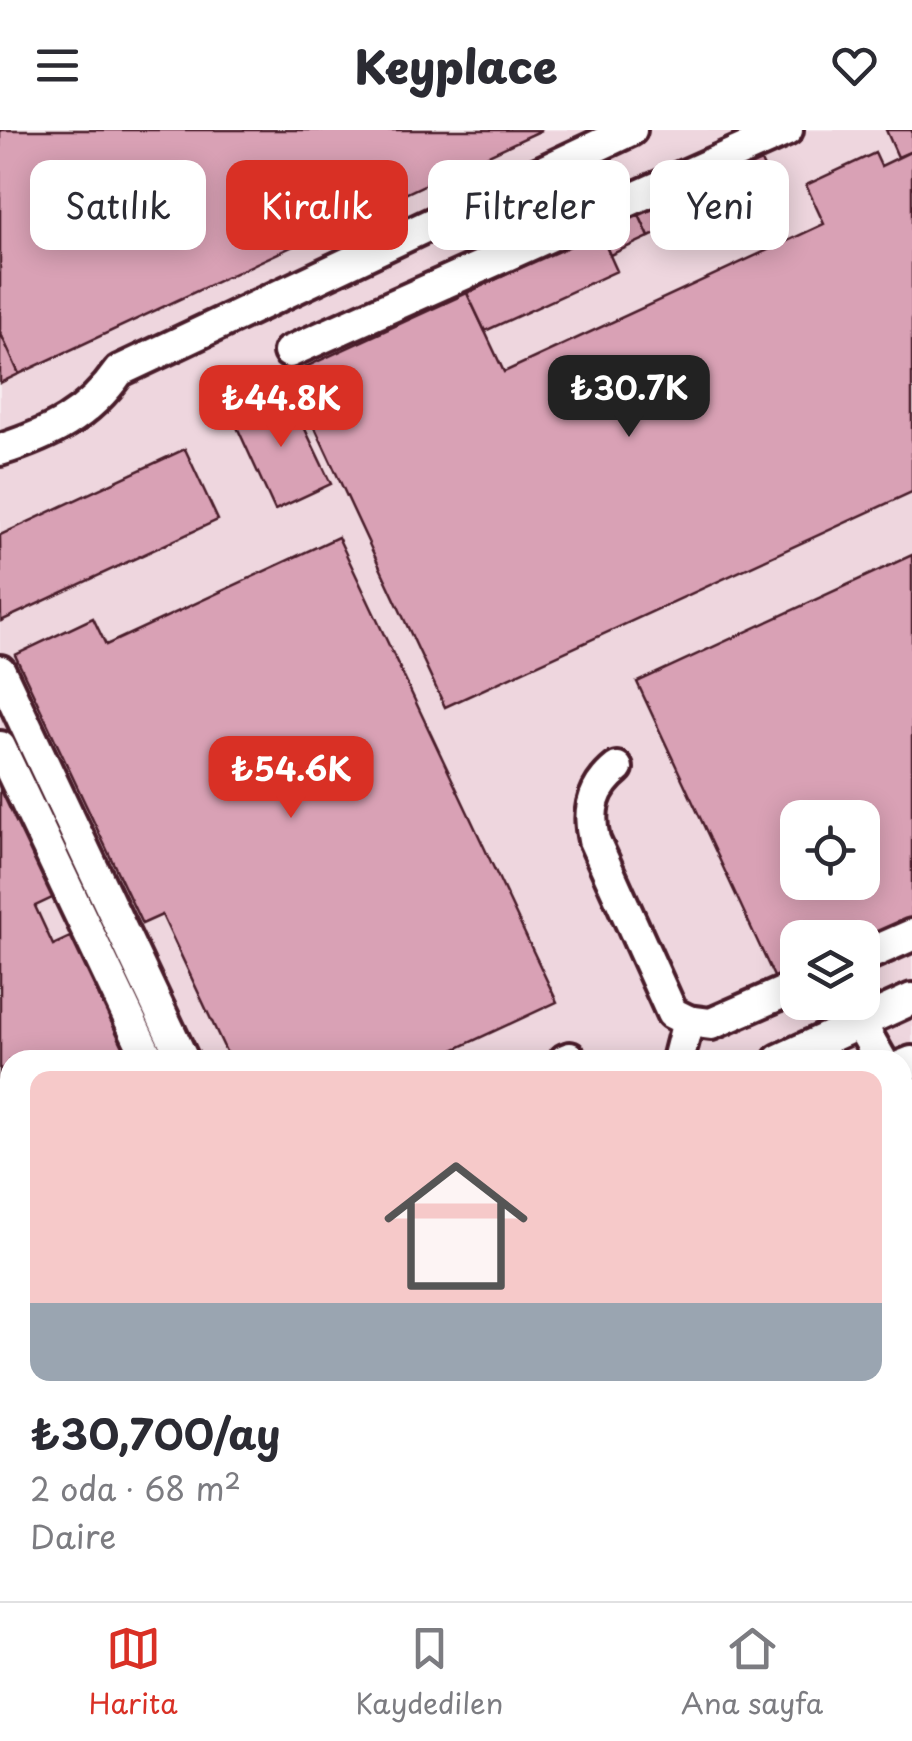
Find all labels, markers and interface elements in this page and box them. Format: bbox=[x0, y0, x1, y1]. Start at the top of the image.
text: Keyplace bbox=[355, 31, 557, 99]
icon: menu bbox=[30, 38, 85, 93]
icon: heart bbox=[827, 38, 882, 93]
chip: Satılık bbox=[30, 160, 206, 250]
chip: Kiralık bbox=[226, 160, 408, 250]
chip: Filtreler bbox=[428, 160, 630, 250]
chip: Yeni bbox=[650, 160, 789, 250]
pin: ₺30.7K bbox=[548, 355, 710, 440]
text: ₺30.7K bbox=[570, 363, 688, 411]
pin: ₺44.8K bbox=[200, 365, 362, 450]
text: ₺44.8K bbox=[221, 373, 341, 421]
pin: ₺54.6K bbox=[210, 736, 372, 821]
text: ₺54.6K bbox=[231, 744, 351, 792]
map controls bbox=[780, 800, 880, 1020]
button: locate bbox=[780, 800, 880, 900]
button: layers bbox=[780, 920, 880, 1020]
icon: home bbox=[366, 1136, 546, 1316]
text: ₺30,700/ay bbox=[30, 1401, 281, 1464]
text: 2 oda · 68 m² bbox=[30, 1464, 241, 1512]
text: Daire bbox=[30, 1512, 116, 1560]
tab: Harita bbox=[89, 1621, 178, 1724]
tab: Kaydedilen bbox=[355, 1621, 503, 1724]
tab: Ana sayfa bbox=[681, 1621, 823, 1724]

